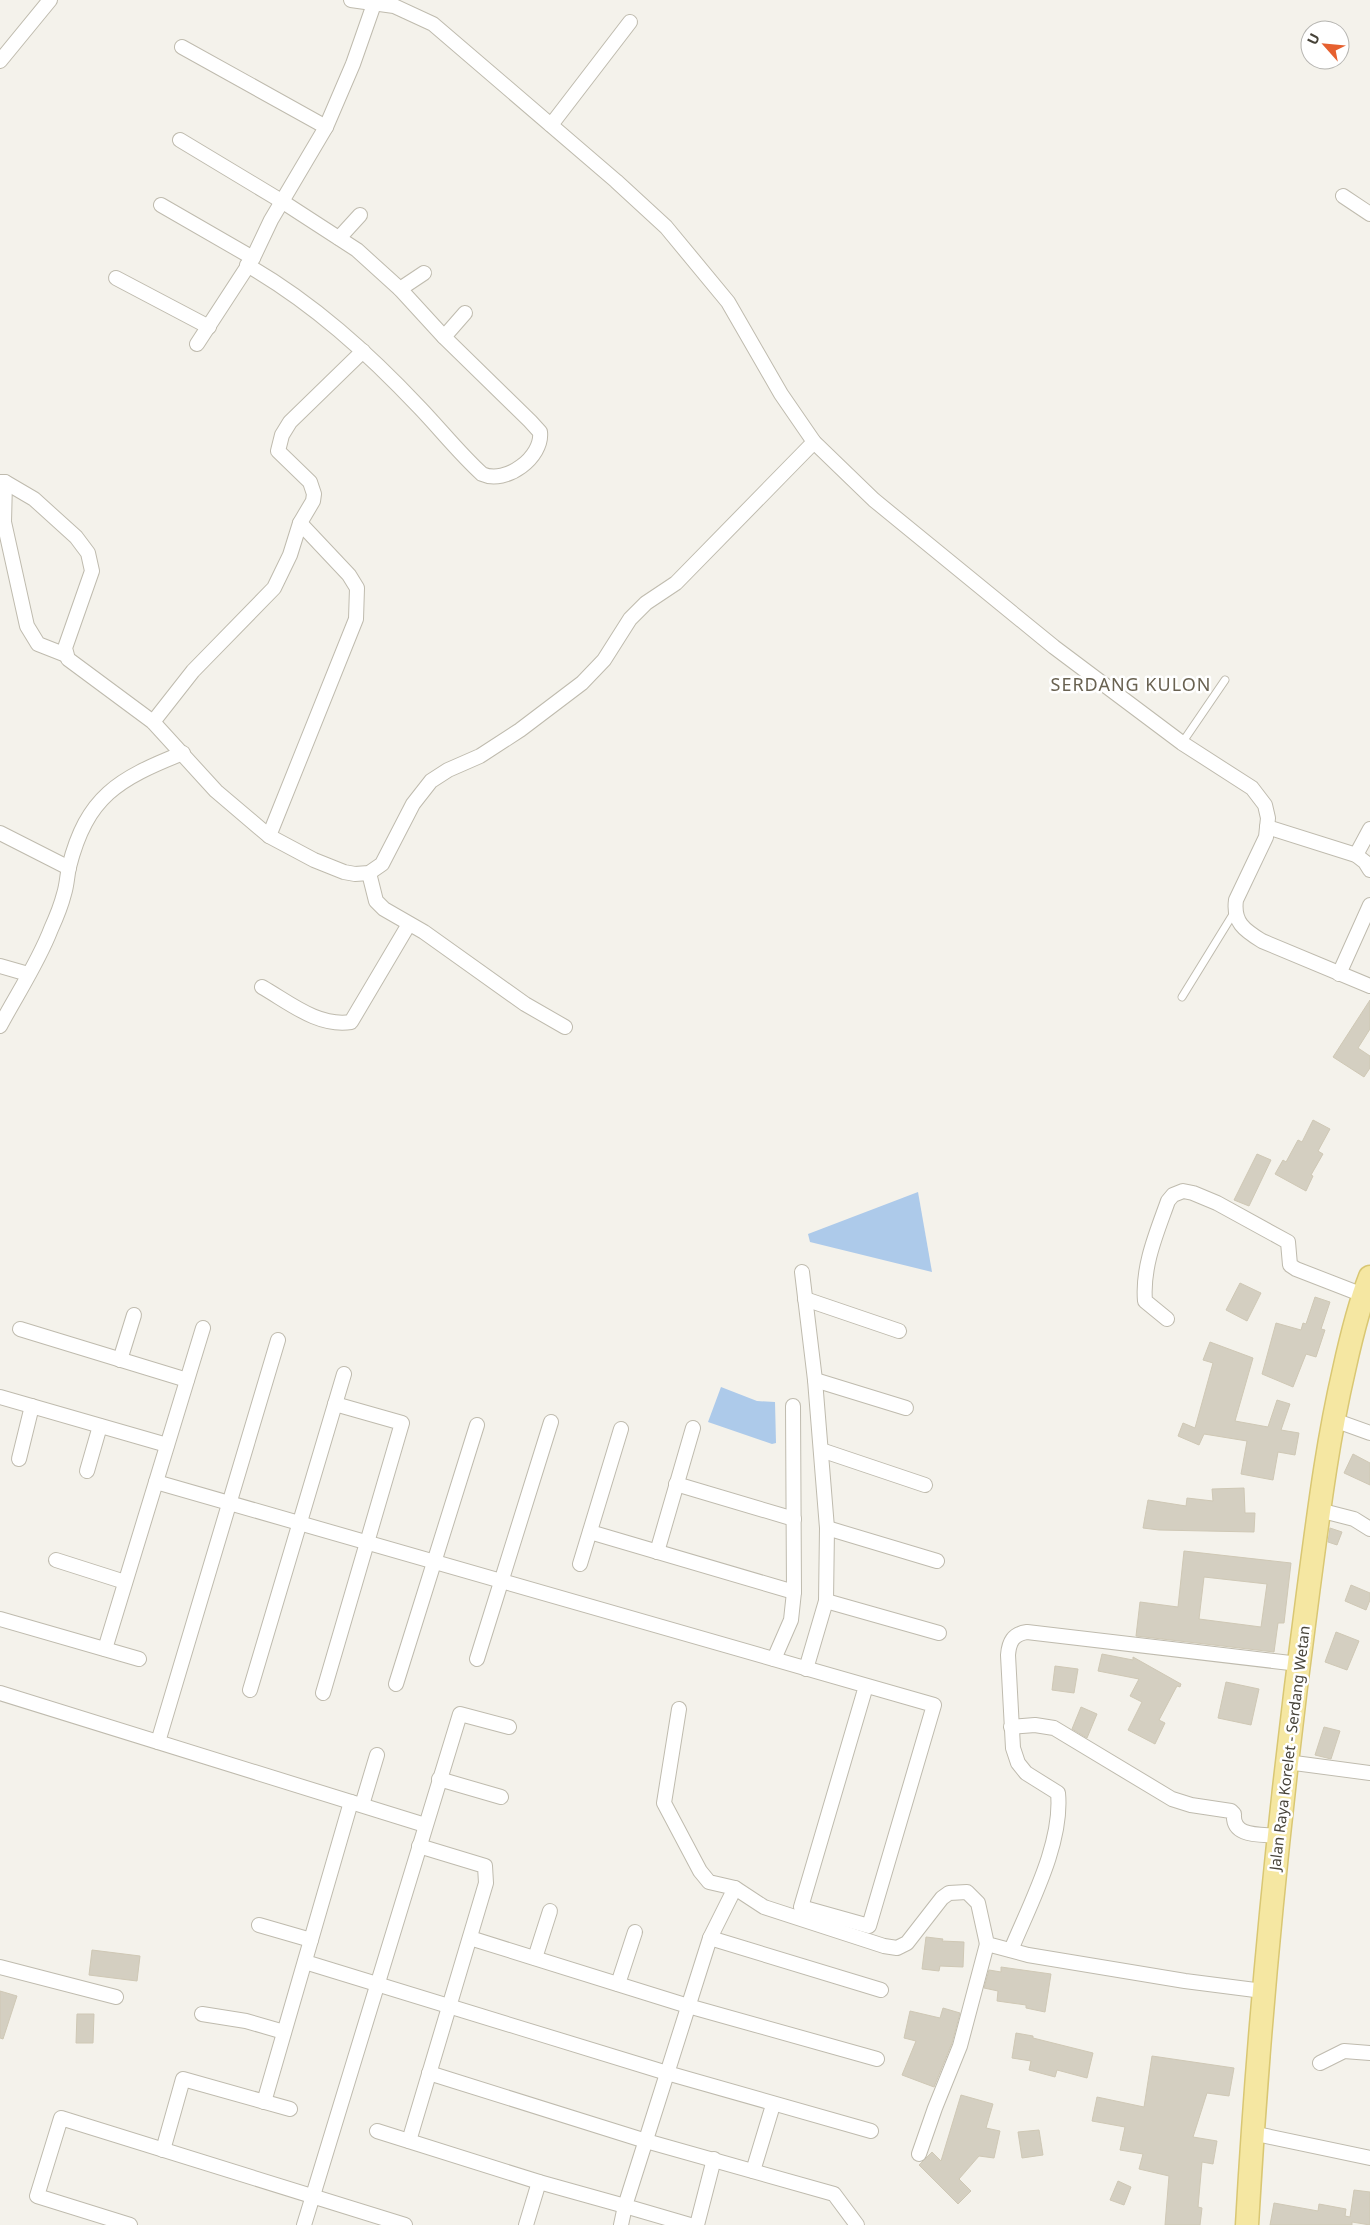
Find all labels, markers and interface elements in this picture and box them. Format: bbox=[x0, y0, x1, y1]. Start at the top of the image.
north arrow bbox=[1300, 20, 1350, 70]
text: U bbox=[1302, 30, 1324, 48]
district label: SERDANG KULON bbox=[1051, 672, 1211, 696]
street label: Jalan Raya Korelet - Serdang Wetan bbox=[1264, 1624, 1314, 1874]

